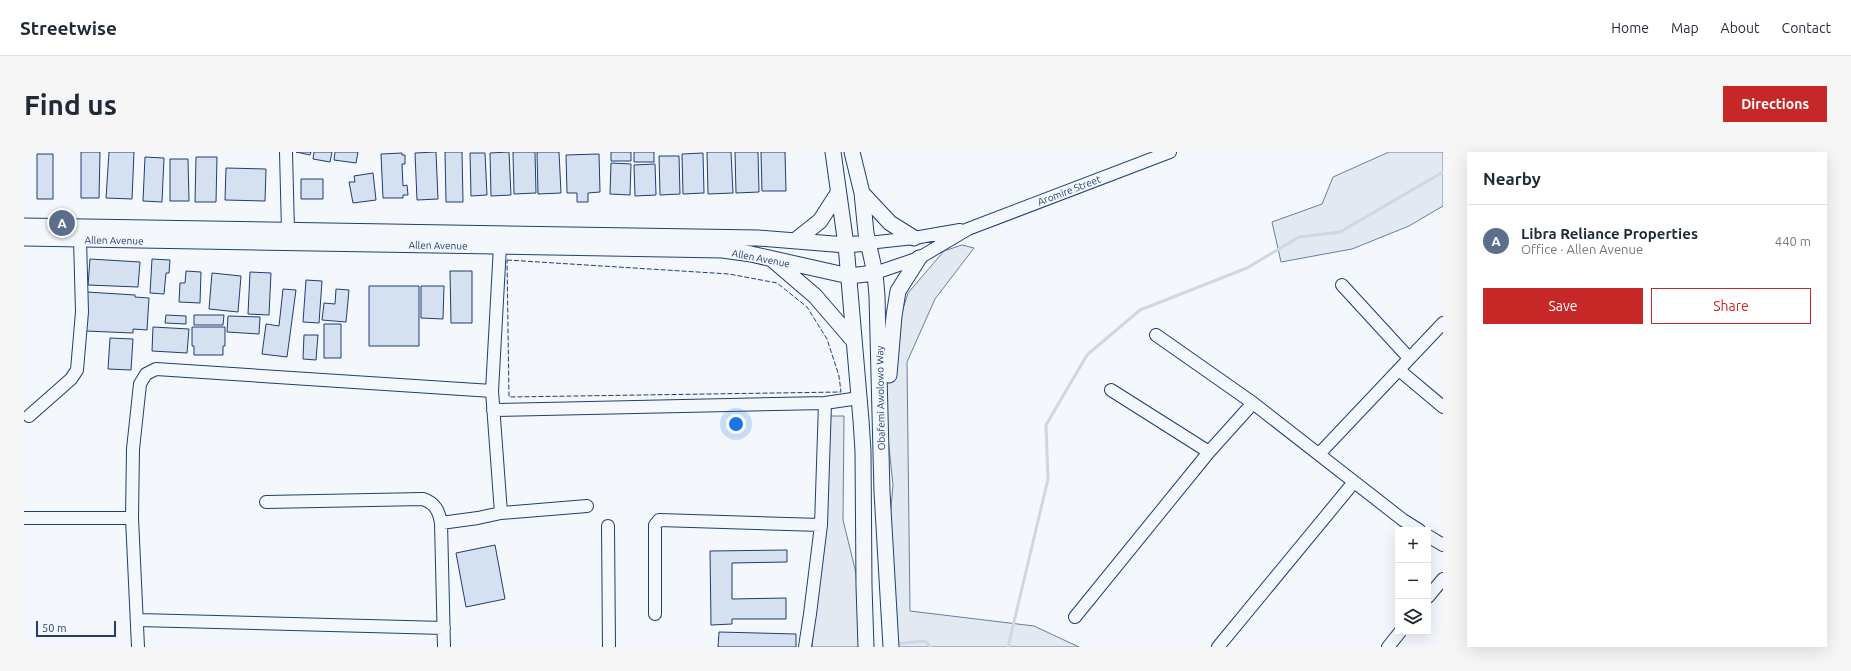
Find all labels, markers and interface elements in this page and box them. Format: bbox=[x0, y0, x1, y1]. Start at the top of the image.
text: Streetwise bbox=[20, 17, 117, 39]
text: Home bbox=[1611, 20, 1649, 36]
text: Map bbox=[1671, 20, 1699, 36]
text: About bbox=[1721, 20, 1760, 36]
text: Contact bbox=[1782, 20, 1831, 36]
button: Directions bbox=[1723, 86, 1827, 122]
text: Find us bbox=[24, 89, 117, 120]
text: Nearby bbox=[1483, 169, 1541, 188]
street label: Aromire Street bbox=[1036, 173, 1102, 208]
pin: A bbox=[49, 208, 75, 238]
text: Libra Reliance Properties bbox=[1521, 225, 1698, 242]
street label: Allen Avenue bbox=[84, 234, 144, 247]
text: A bbox=[1491, 234, 1501, 248]
text: 440 m bbox=[1775, 234, 1811, 248]
street label: Allen Avenue bbox=[408, 239, 468, 252]
text: Office · Allen Avenue bbox=[1521, 242, 1643, 256]
street label: Allen Avenue bbox=[731, 247, 791, 270]
button: Save bbox=[1483, 288, 1643, 324]
button: Share bbox=[1651, 288, 1811, 324]
street label: Obafemi Awolowo Way bbox=[874, 345, 887, 450]
your location bbox=[726, 414, 746, 434]
map controls bbox=[1395, 527, 1431, 635]
button: + bbox=[1395, 527, 1431, 563]
button: − bbox=[1395, 563, 1431, 599]
button: layers bbox=[1395, 599, 1431, 635]
scale bar bbox=[36, 619, 116, 638]
text: 50 m bbox=[42, 622, 66, 634]

